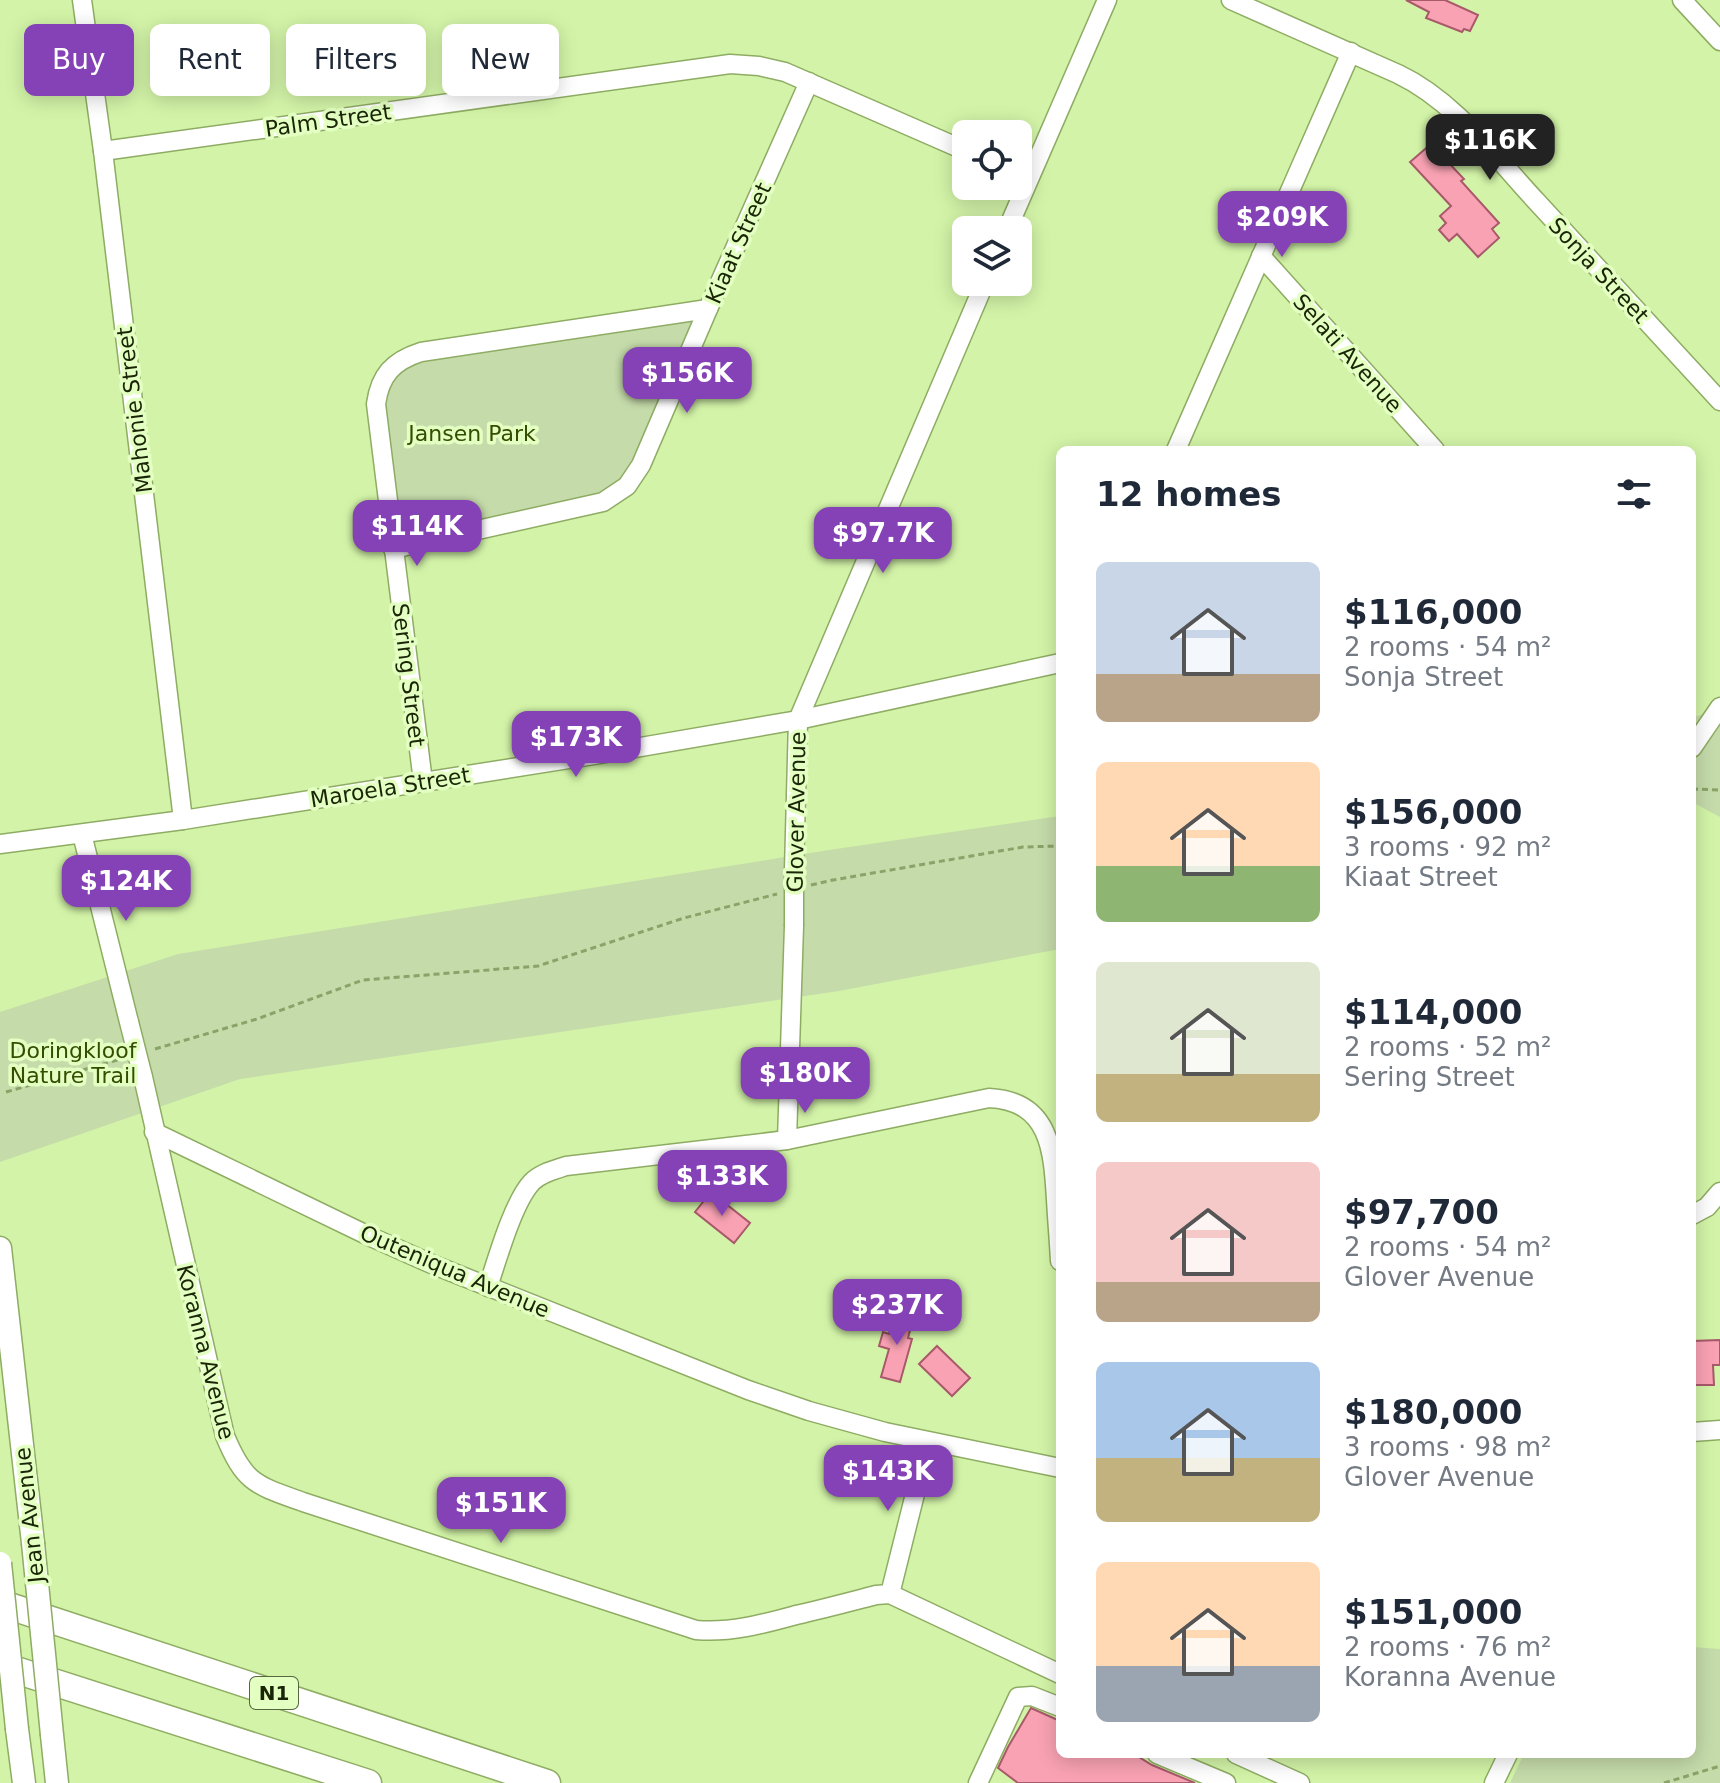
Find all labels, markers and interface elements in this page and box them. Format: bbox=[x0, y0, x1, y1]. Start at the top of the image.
chip: Buy bbox=[24, 24, 134, 96]
chip: Rent bbox=[150, 24, 270, 96]
chip: Filters bbox=[286, 24, 426, 96]
chip: New bbox=[442, 24, 559, 96]
street label: Palm Street bbox=[263, 99, 393, 142]
pin: $116K bbox=[1434, 114, 1546, 182]
map controls bbox=[952, 120, 1032, 296]
button: locate bbox=[952, 120, 1032, 200]
text: $116K bbox=[1444, 125, 1536, 155]
street label: Kiaat Street bbox=[701, 178, 776, 308]
pin: $209K bbox=[1226, 191, 1338, 259]
text: $209K bbox=[1236, 202, 1328, 232]
street label: Sonja Street bbox=[1544, 213, 1654, 328]
button: layers bbox=[952, 216, 1032, 296]
street label: Selati Avenue bbox=[1288, 289, 1407, 418]
street label: Mahonie Street bbox=[112, 325, 157, 494]
pin: $156K bbox=[631, 347, 743, 415]
text: $156K bbox=[641, 358, 733, 388]
park label: Jansen Park bbox=[406, 421, 536, 446]
icon: filters bbox=[1612, 472, 1656, 516]
text: 12 homes bbox=[1096, 474, 1281, 514]
pin: $114K bbox=[361, 500, 473, 568]
pin: $97.7K bbox=[818, 507, 948, 575]
text: $114K bbox=[371, 511, 463, 541]
text: $97.7K bbox=[832, 518, 934, 548]
text: $116,000 bbox=[1344, 592, 1523, 632]
icon: home bbox=[1160, 594, 1256, 690]
street label: Sering Street bbox=[387, 602, 430, 749]
text: 2 rooms · 54 m² bbox=[1344, 632, 1552, 662]
text: Sonja Street bbox=[1344, 662, 1503, 692]
pin: $173K bbox=[520, 711, 632, 779]
text: $173K bbox=[530, 722, 622, 752]
street label: Glover Avenue bbox=[783, 731, 810, 893]
street label: Maroela Street bbox=[308, 762, 472, 812]
text: $156,000 bbox=[1344, 792, 1523, 832]
icon: home bbox=[1160, 794, 1256, 890]
text: 3 rooms · 92 m² bbox=[1344, 832, 1552, 862]
pin: $124K bbox=[70, 855, 182, 923]
text: Kiaat Street bbox=[1344, 862, 1498, 892]
text: $124K bbox=[80, 866, 172, 896]
text: $114,000 bbox=[1344, 992, 1523, 1032]
icon: home bbox=[1160, 994, 1256, 1090]
text: 2 rooms · 52 m² bbox=[1344, 1032, 1552, 1062]
park label: Doringkloof Nature Trail bbox=[10, 1038, 138, 1088]
pin: $180K bbox=[749, 1047, 861, 1115]
text: $180K bbox=[759, 1058, 851, 1088]
text: Sering Street bbox=[1344, 1062, 1515, 1092]
pin: $133K bbox=[666, 1150, 778, 1218]
text: $133K bbox=[676, 1161, 768, 1191]
text: $97,700 bbox=[1344, 1192, 1499, 1232]
icon: home bbox=[1160, 1194, 1256, 1290]
street label: Outeniqua Avenue bbox=[356, 1220, 553, 1323]
text: 2 rooms · 54 m² bbox=[1344, 1232, 1552, 1262]
street label: Koranna Avenue bbox=[172, 1262, 239, 1442]
text: Glover Avenue bbox=[1344, 1262, 1534, 1292]
pin: $237K bbox=[841, 1279, 953, 1347]
text: $237K bbox=[851, 1290, 943, 1320]
text: $180,000 bbox=[1344, 1392, 1523, 1432]
icon: home bbox=[1160, 1394, 1256, 1490]
text: 3 rooms · 98 m² bbox=[1344, 1432, 1552, 1462]
pin: $143K bbox=[832, 1445, 944, 1513]
street label: Jean Avenue bbox=[10, 1446, 49, 1586]
text: $143K bbox=[842, 1456, 934, 1486]
text: Glover Avenue bbox=[1344, 1462, 1534, 1492]
pin: $151K bbox=[445, 1477, 557, 1545]
text: $151K bbox=[455, 1488, 547, 1518]
text: $151,000 bbox=[1344, 1592, 1523, 1632]
icon: home bbox=[1160, 1594, 1256, 1690]
text: 2 rooms · 76 m² bbox=[1344, 1632, 1552, 1662]
text: Koranna Avenue bbox=[1344, 1662, 1556, 1692]
road number: N1 bbox=[250, 1677, 298, 1709]

